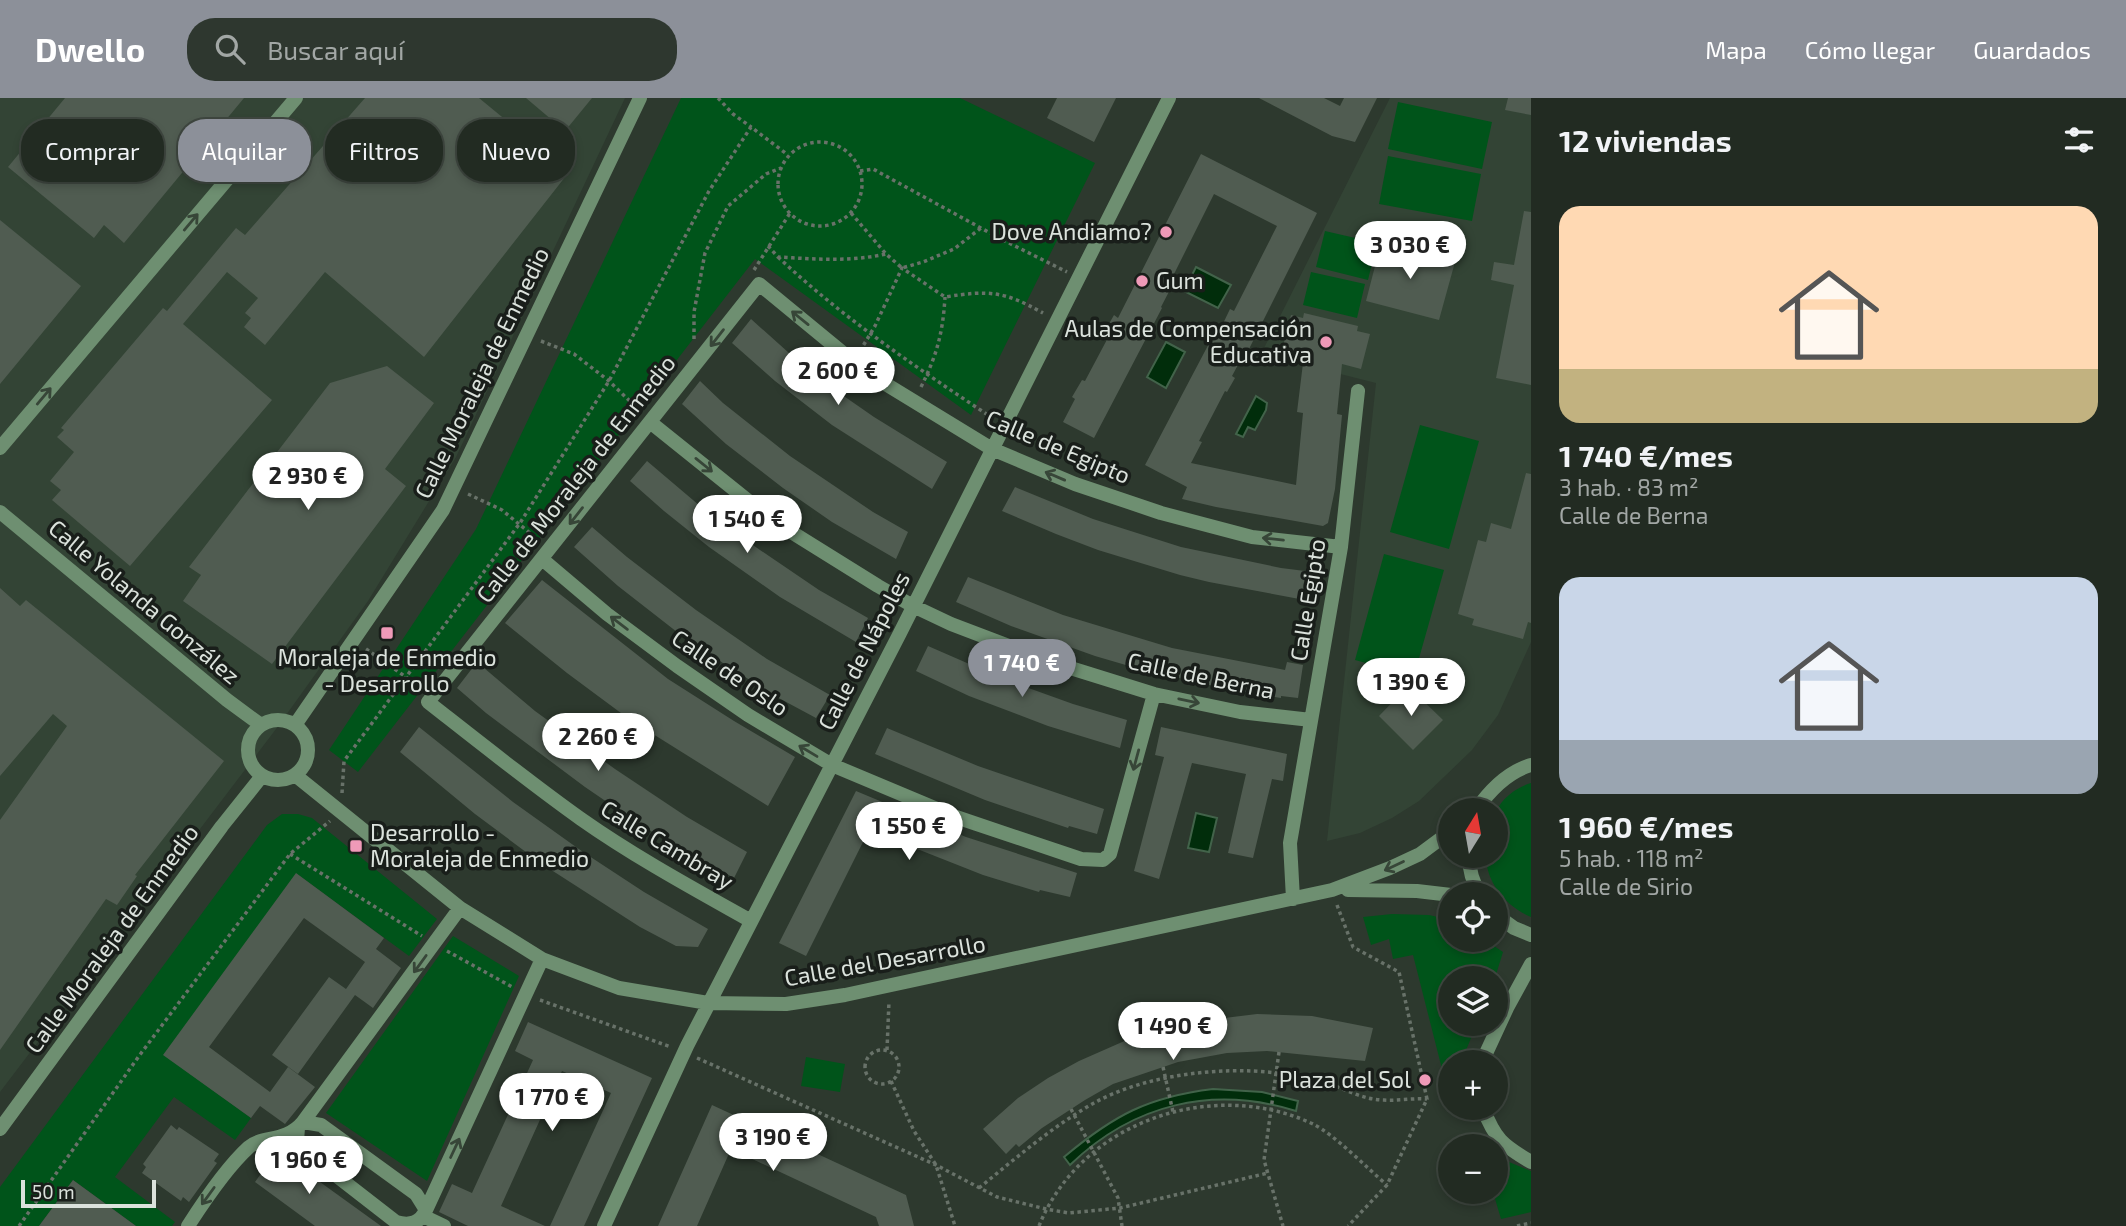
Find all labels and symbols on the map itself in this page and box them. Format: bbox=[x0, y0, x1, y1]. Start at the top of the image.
one-way arrow bbox=[183, 213, 199, 231]
place label: Dove Andiamo? bbox=[992, 217, 1152, 245]
pin: 3 030 € bbox=[1345, 222, 1475, 281]
marker: Dove Andiamo? bbox=[1158, 224, 1174, 240]
street label: Calle Moraleja de Enmedio bbox=[408, 242, 554, 503]
place label: Gum bbox=[1156, 266, 1204, 294]
marker: Gum bbox=[1134, 273, 1150, 289]
one-way arrow bbox=[792, 310, 810, 326]
place label: Aulas de Compensación Educativa bbox=[1065, 314, 1312, 368]
one-way arrow bbox=[709, 328, 724, 346]
marker: Aulas de Compensación Educativa bbox=[1318, 334, 1334, 350]
pin: 2 600 € bbox=[773, 348, 903, 407]
street label: Calle de Moraleja de Enmedio bbox=[470, 349, 681, 608]
one-way arrow bbox=[36, 387, 52, 405]
street label: Calle de Egipto bbox=[982, 403, 1135, 489]
pin: 2 930 € bbox=[243, 452, 373, 512]
one-way arrow bbox=[694, 457, 712, 472]
one-way arrow bbox=[1045, 468, 1066, 481]
pin: 1 540 € bbox=[682, 496, 812, 555]
one-way arrow bbox=[568, 506, 583, 525]
street label: Calle Yolanda González bbox=[43, 513, 246, 689]
one-way arrow bbox=[1262, 533, 1285, 546]
street label: Calle Egipto bbox=[1284, 537, 1330, 663]
street label: Calle de Nápoles bbox=[811, 567, 915, 734]
one-way arrow bbox=[611, 616, 629, 631]
street label: Calle de Oslo bbox=[667, 623, 794, 721]
marker: Moraleja de Enmedio - Desarrollo bbox=[379, 625, 395, 641]
pin: 1 740 € bbox=[957, 640, 1087, 699]
place label: Moraleja de Enmedio - Desarrollo bbox=[277, 643, 497, 697]
street label: Calle de Berna bbox=[1125, 646, 1277, 704]
pin: 1 390 € bbox=[1346, 658, 1476, 718]
one-way arrow bbox=[1177, 695, 1200, 709]
pin: 2 260 € bbox=[533, 714, 663, 773]
one-way arrow bbox=[798, 743, 818, 757]
one-way arrow bbox=[1129, 748, 1142, 771]
street label: Calle Cambray bbox=[596, 794, 739, 895]
north arrow bbox=[1438, 798, 1508, 868]
pin: 1 550 € bbox=[844, 802, 974, 862]
place label: Desarrollo - Moraleja de Enmedio bbox=[370, 818, 589, 872]
street label: Calle Moraleja de Enmedio bbox=[19, 819, 204, 1058]
marker: Desarrollo - Moraleja de Enmedio bbox=[348, 838, 364, 854]
one-way arrow bbox=[1384, 860, 1405, 873]
street label: Calle del Desarrollo bbox=[782, 929, 988, 991]
one-way arrow bbox=[413, 954, 428, 973]
pin: 1 490 € bbox=[1108, 1002, 1238, 1062]
place label: Plaza del Sol bbox=[1279, 1065, 1411, 1093]
marker: Plaza del Sol bbox=[1417, 1072, 1433, 1088]
pin: 1 770 € bbox=[487, 1074, 617, 1133]
pin: 3 190 € bbox=[708, 1114, 838, 1173]
pin: 1 960 € bbox=[244, 1136, 374, 1196]
one-way arrow bbox=[449, 1138, 462, 1159]
scale bar bbox=[21, 1177, 156, 1209]
one-way arrow bbox=[201, 1186, 215, 1205]

